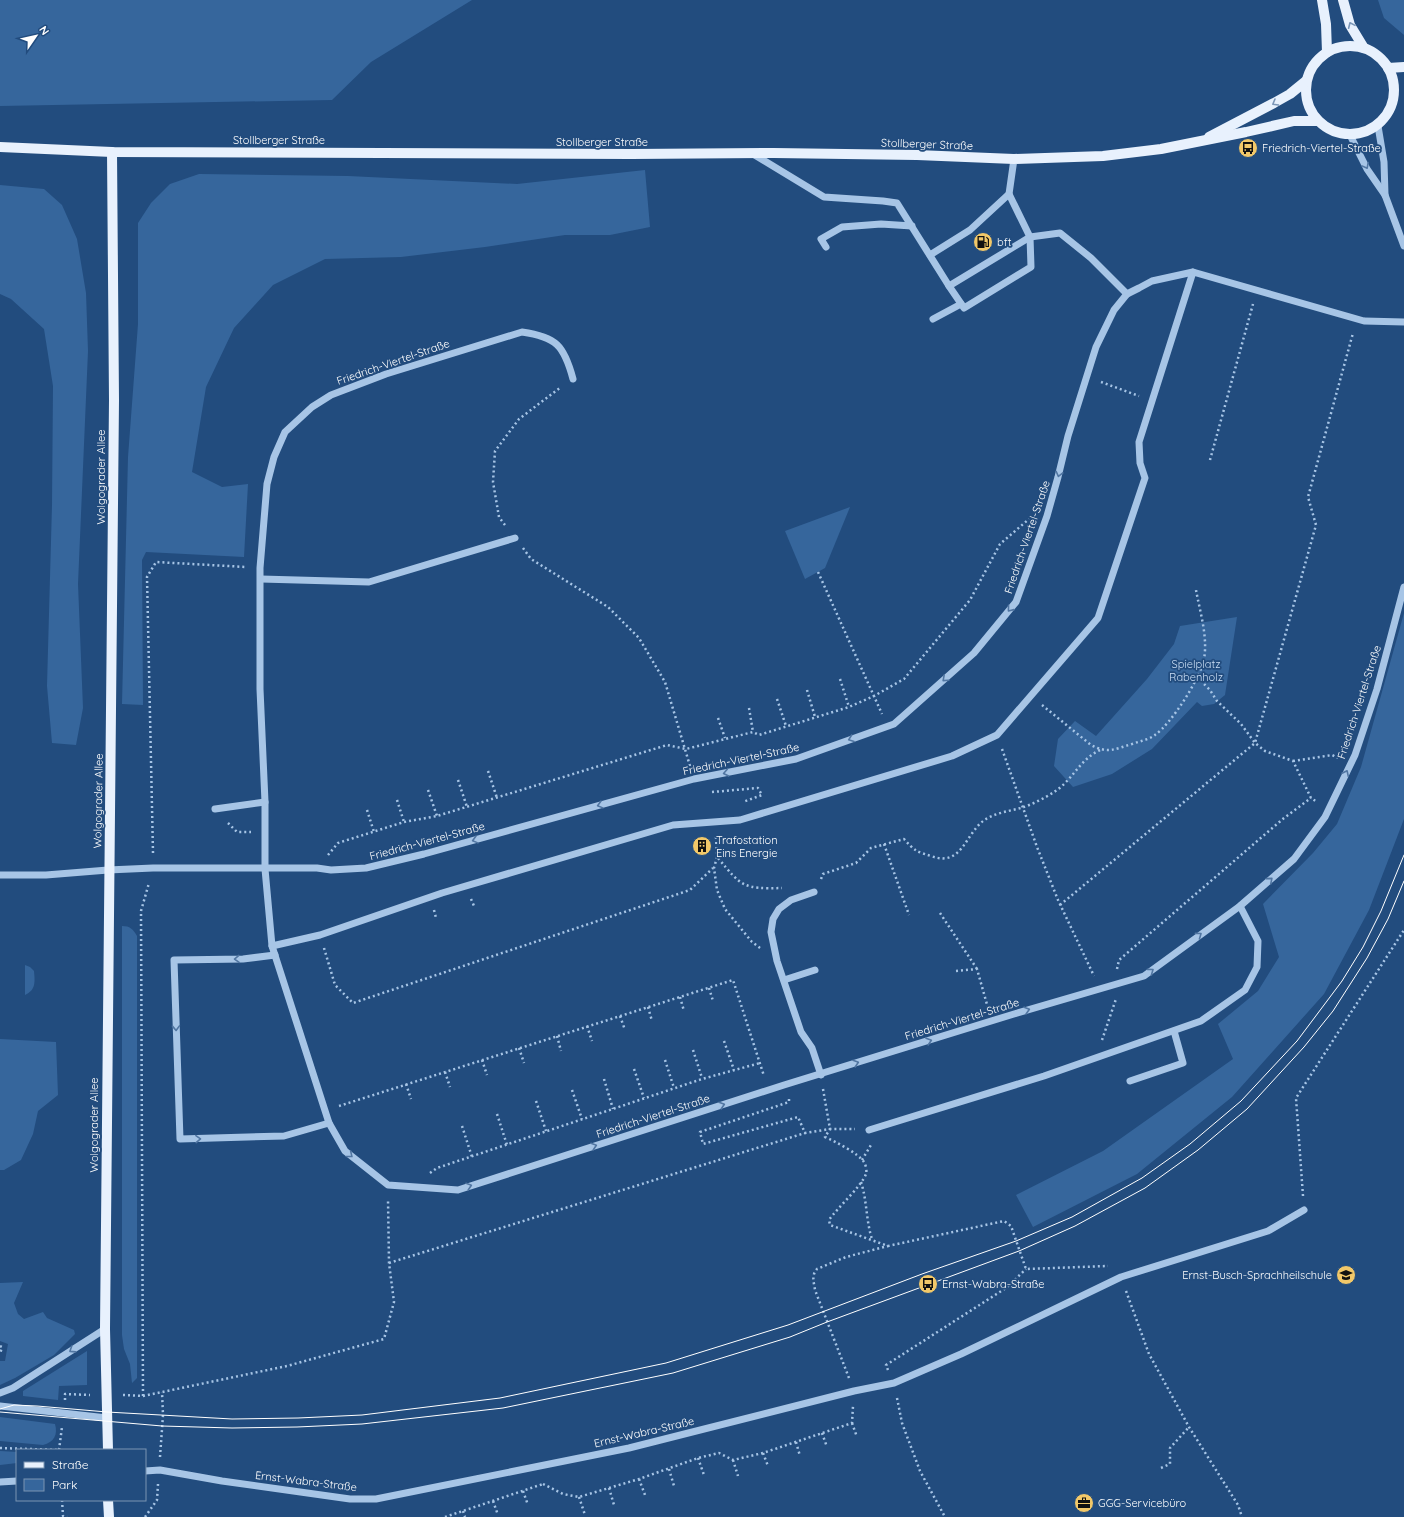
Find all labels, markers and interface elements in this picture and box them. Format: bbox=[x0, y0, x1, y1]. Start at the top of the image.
north arrow bbox=[16, 16, 56, 56]
one-way arrow bbox=[1348, 22, 1356, 30]
text: N bbox=[36, 23, 52, 38]
one-way arrow bbox=[1271, 99, 1279, 106]
street label: Stollberger Straße bbox=[233, 133, 325, 147]
street label: Stollberger Straße bbox=[556, 135, 648, 149]
street label: Stollberger Straße bbox=[881, 135, 973, 153]
bus stop icon: Friedrich-Viertel-Straße bbox=[1237, 137, 1259, 159]
place label: Friedrich-Viertel-Straße bbox=[1262, 141, 1381, 155]
one-way arrow bbox=[1361, 162, 1368, 169]
fuel station icon: bft bbox=[972, 231, 994, 253]
place label: bft bbox=[997, 235, 1012, 249]
street label: Friedrich-Viertel-Straße bbox=[335, 336, 451, 388]
street label: Wolgograder Allee bbox=[94, 429, 108, 525]
one-way arrow bbox=[1055, 471, 1063, 478]
street label: Friedrich-Viertel-Straße bbox=[1001, 479, 1053, 595]
one-way arrow bbox=[1007, 605, 1014, 612]
street label: Friedrich-Viertel-Straße bbox=[1334, 643, 1384, 761]
park label: Spielplatz Rabenholz bbox=[1169, 657, 1223, 684]
one-way arrow bbox=[942, 674, 950, 681]
one-way arrow bbox=[848, 735, 855, 743]
street label: Friedrich-Viertel-Straße bbox=[681, 740, 801, 778]
street label: Wolgograder Allee bbox=[90, 753, 106, 849]
one-way arrow bbox=[723, 769, 729, 777]
one-way arrow bbox=[1341, 770, 1349, 778]
one-way arrow bbox=[597, 800, 604, 809]
street label: Friedrich-Viertel-Straße bbox=[368, 819, 486, 863]
place label: Trafostation Eins Energie bbox=[716, 833, 778, 860]
one-way arrow bbox=[472, 835, 479, 844]
building icon: Trafostation Eins Energie bbox=[691, 835, 713, 857]
one-way arrow bbox=[1265, 878, 1272, 885]
one-way arrow bbox=[1195, 933, 1202, 940]
one-way arrow bbox=[234, 954, 240, 963]
one-way arrow bbox=[1146, 968, 1153, 975]
street label: Friedrich-Viertel-Straße bbox=[903, 995, 1021, 1043]
one-way arrow bbox=[1023, 1006, 1030, 1015]
one-way arrow bbox=[172, 1025, 180, 1031]
one-way arrow bbox=[925, 1037, 932, 1046]
one-way arrow bbox=[852, 1060, 859, 1068]
street label: Wolgograder Allee bbox=[87, 1077, 101, 1173]
street label: Friedrich-Viertel-Straße bbox=[594, 1091, 712, 1141]
one-way arrow bbox=[719, 1101, 726, 1110]
one-way arrow bbox=[195, 1134, 201, 1143]
one-way arrow bbox=[590, 1142, 597, 1151]
one-way arrow bbox=[346, 1151, 353, 1158]
one-way arrow bbox=[465, 1182, 472, 1191]
school or university icon: Ernst-Busch-Sprachheilschule bbox=[1335, 1264, 1357, 1286]
place label: Ernst-Busch-Sprachheilschule bbox=[1182, 1268, 1332, 1282]
bus stop icon: Ernst-Wabra-Straße bbox=[917, 1273, 939, 1295]
place label: Ernst-Wabra-Straße bbox=[942, 1277, 1045, 1291]
one-way arrow bbox=[69, 1345, 76, 1353]
street label: Ernst-Wabra-Straße bbox=[592, 1414, 696, 1450]
legend bbox=[16, 1449, 146, 1501]
text: Straße bbox=[52, 1457, 89, 1472]
street label: Ernst-Wabra-Straße bbox=[254, 1468, 358, 1494]
text: Park bbox=[52, 1477, 77, 1492]
office icon: GGG-Servicebüro bbox=[1073, 1492, 1095, 1514]
place label: GGG-Servicebüro bbox=[1098, 1496, 1186, 1510]

